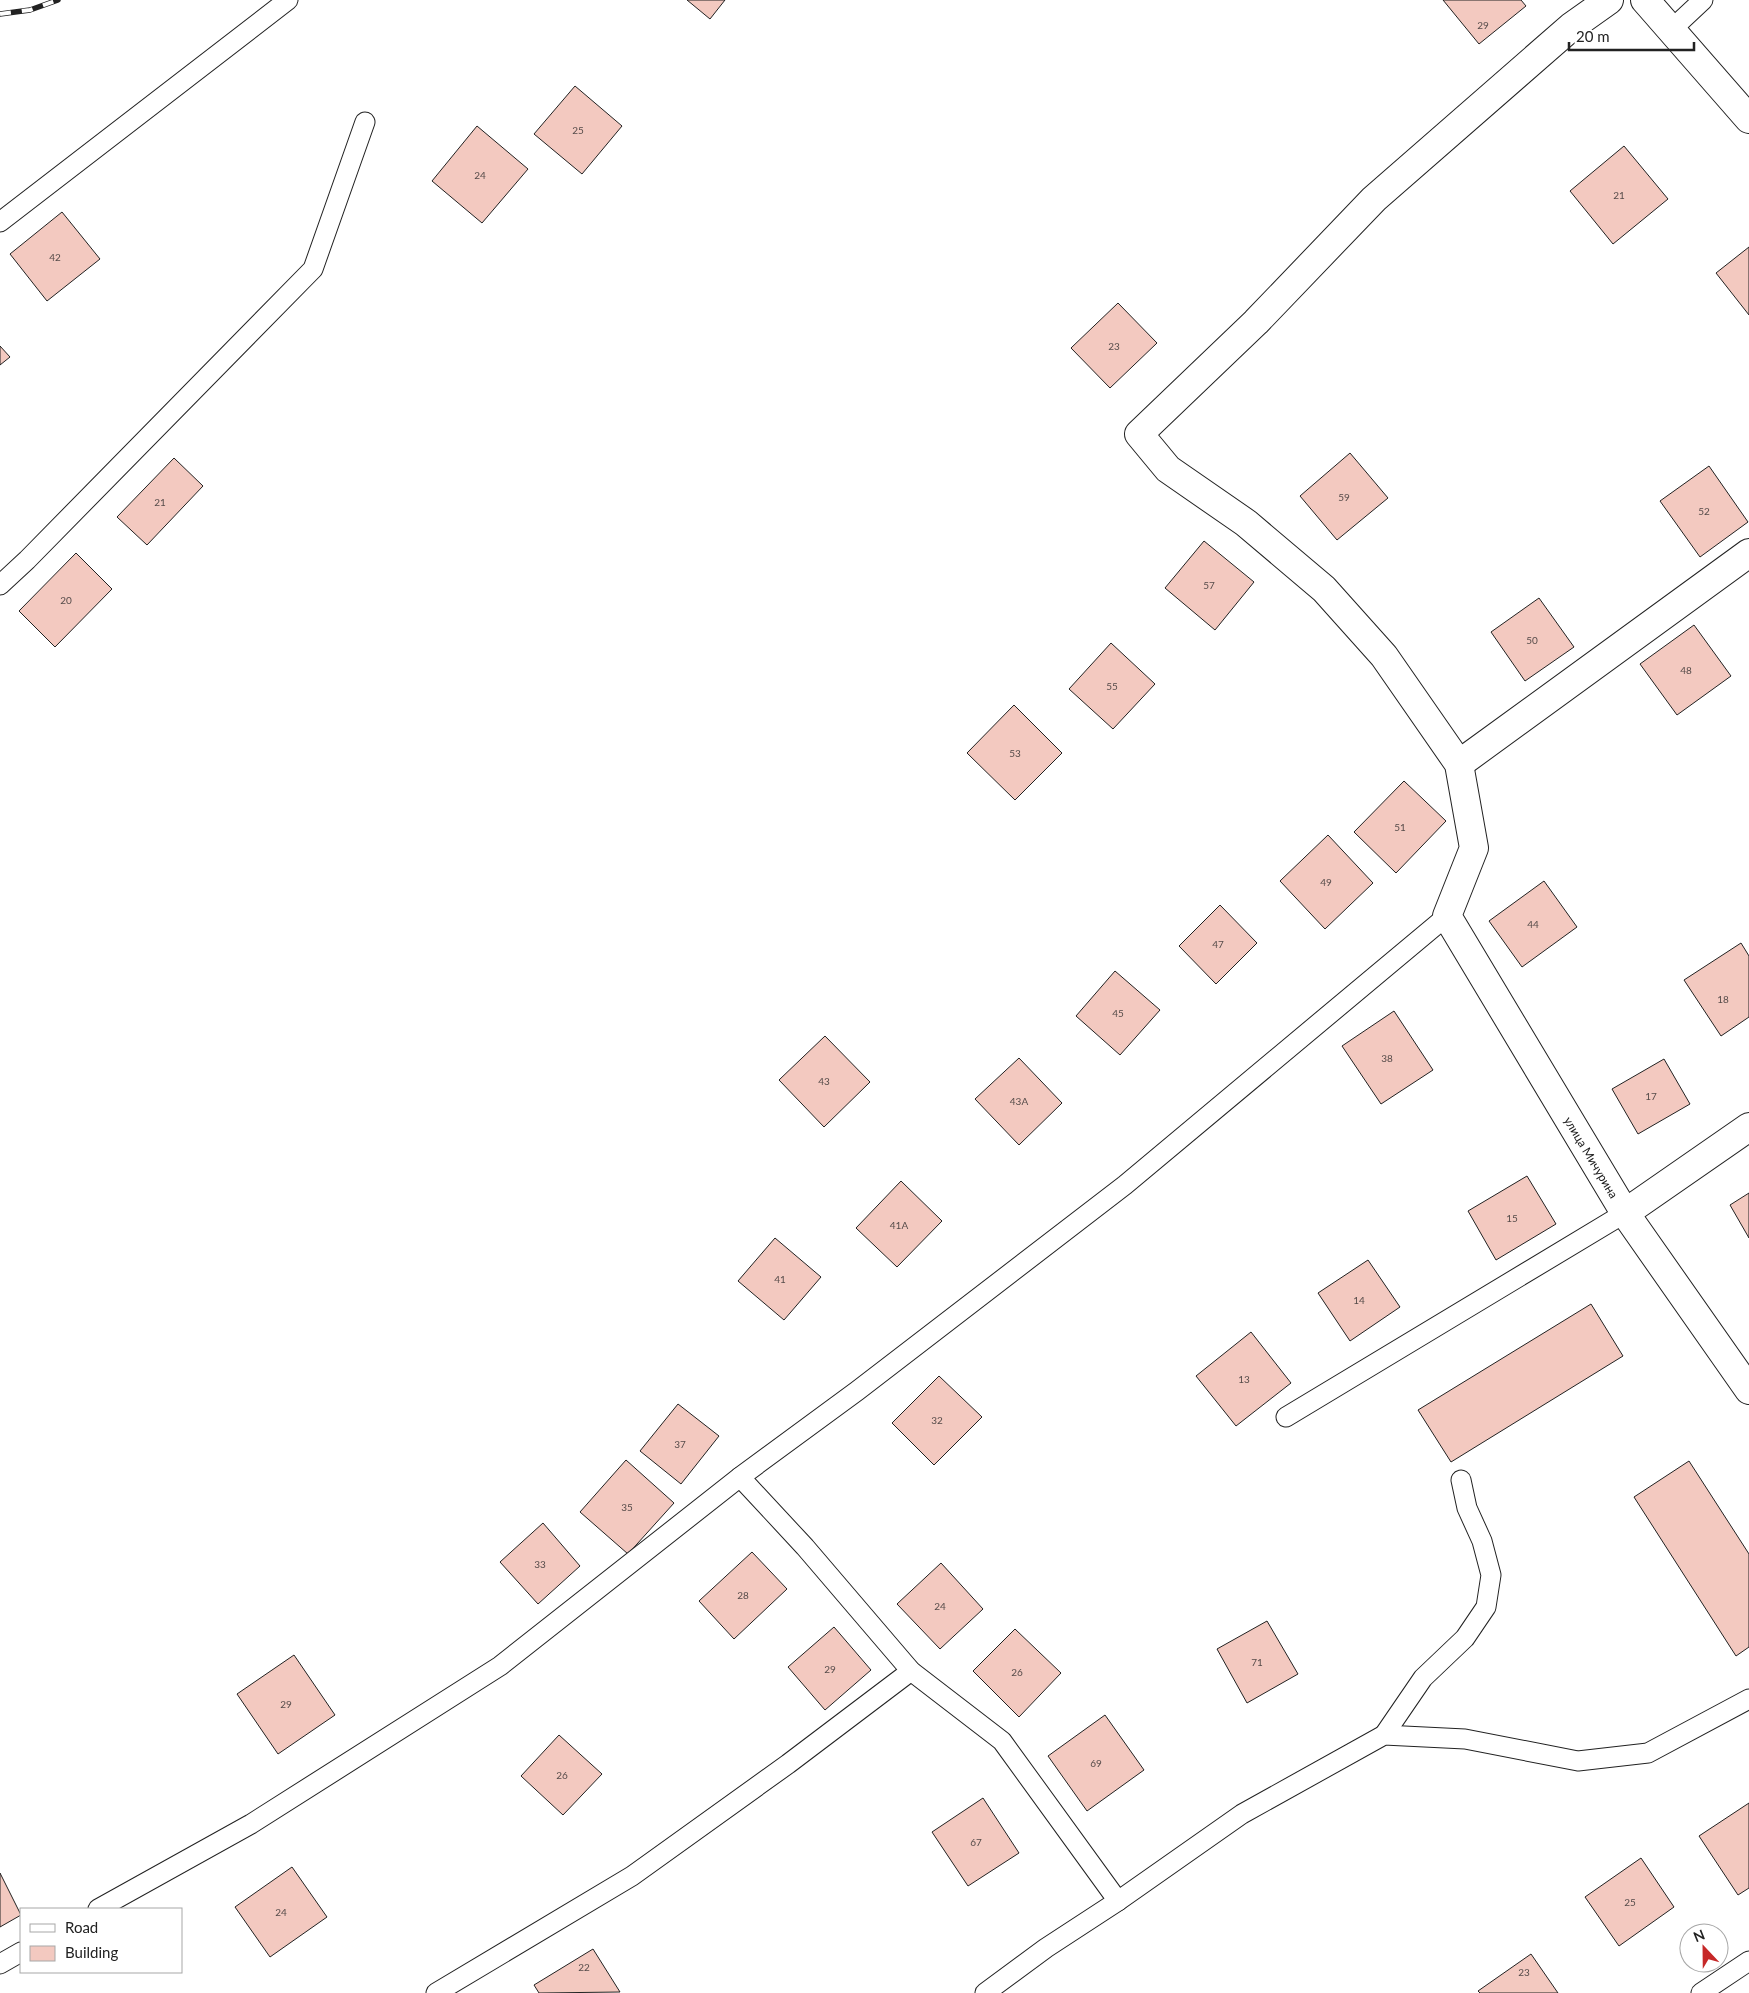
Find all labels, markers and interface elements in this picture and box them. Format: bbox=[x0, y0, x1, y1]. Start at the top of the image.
house number: 29 bbox=[1477, 19, 1489, 31]
scale bar bbox=[1569, 20, 1694, 52]
text: 20 m bbox=[1576, 27, 1610, 45]
house number: 25 bbox=[572, 124, 584, 136]
house number: 24 bbox=[474, 169, 486, 181]
house number: 21 bbox=[1613, 189, 1625, 201]
house number: 42 bbox=[49, 251, 61, 263]
house number: 23 bbox=[1108, 340, 1120, 352]
house number: 59 bbox=[1338, 491, 1350, 503]
house number: 21 bbox=[154, 496, 166, 508]
house number: 52 bbox=[1698, 505, 1710, 517]
house number: 57 bbox=[1203, 579, 1215, 591]
house number: 20 bbox=[60, 594, 72, 606]
house number: 50 bbox=[1526, 634, 1538, 646]
house number: 48 bbox=[1680, 664, 1692, 676]
house number: 55 bbox=[1106, 680, 1118, 692]
house number: 53 bbox=[1009, 747, 1021, 759]
house number: 51 bbox=[1394, 821, 1406, 833]
house number: 49 bbox=[1320, 876, 1332, 888]
house number: 44 bbox=[1527, 918, 1539, 930]
house number: 47 bbox=[1212, 938, 1224, 950]
house number: 18 bbox=[1717, 993, 1729, 1005]
house number: 45 bbox=[1112, 1007, 1124, 1019]
house number: 38 bbox=[1381, 1052, 1393, 1064]
house number: 43 bbox=[818, 1075, 830, 1087]
house number: 17 bbox=[1645, 1090, 1657, 1102]
house number: 43А bbox=[1010, 1095, 1028, 1107]
street label: улица Мичурина bbox=[1561, 1113, 1622, 1201]
house number: 15 bbox=[1506, 1212, 1518, 1224]
house number: 41А bbox=[890, 1219, 908, 1231]
house number: 41 bbox=[774, 1273, 786, 1285]
house number: 14 bbox=[1353, 1294, 1365, 1306]
house number: 13 bbox=[1238, 1373, 1250, 1385]
house number: 32 bbox=[931, 1414, 943, 1426]
house number: 37 bbox=[674, 1438, 686, 1450]
house number: 35 bbox=[621, 1501, 633, 1513]
house number: 33 bbox=[534, 1558, 546, 1570]
house number: 28 bbox=[737, 1589, 749, 1601]
house number: 24 bbox=[934, 1600, 946, 1612]
house number: 71 bbox=[1251, 1656, 1263, 1668]
house number: 29 bbox=[824, 1663, 836, 1675]
house number: 26 bbox=[1011, 1666, 1023, 1678]
house number: 29 bbox=[280, 1698, 292, 1710]
house number: 69 bbox=[1090, 1757, 1102, 1769]
house number: 26 bbox=[556, 1769, 568, 1781]
house number: 67 bbox=[970, 1836, 982, 1848]
house number: 25 bbox=[1624, 1896, 1636, 1908]
house number: 24 bbox=[275, 1906, 287, 1918]
legend bbox=[20, 1908, 182, 1973]
text: Road bbox=[65, 1918, 98, 1936]
north arrow bbox=[1679, 1923, 1729, 1973]
text: N bbox=[1691, 1926, 1707, 1945]
text: Building bbox=[65, 1943, 118, 1961]
house number: 22 bbox=[578, 1961, 590, 1973]
house number: 23 bbox=[1518, 1966, 1530, 1978]

